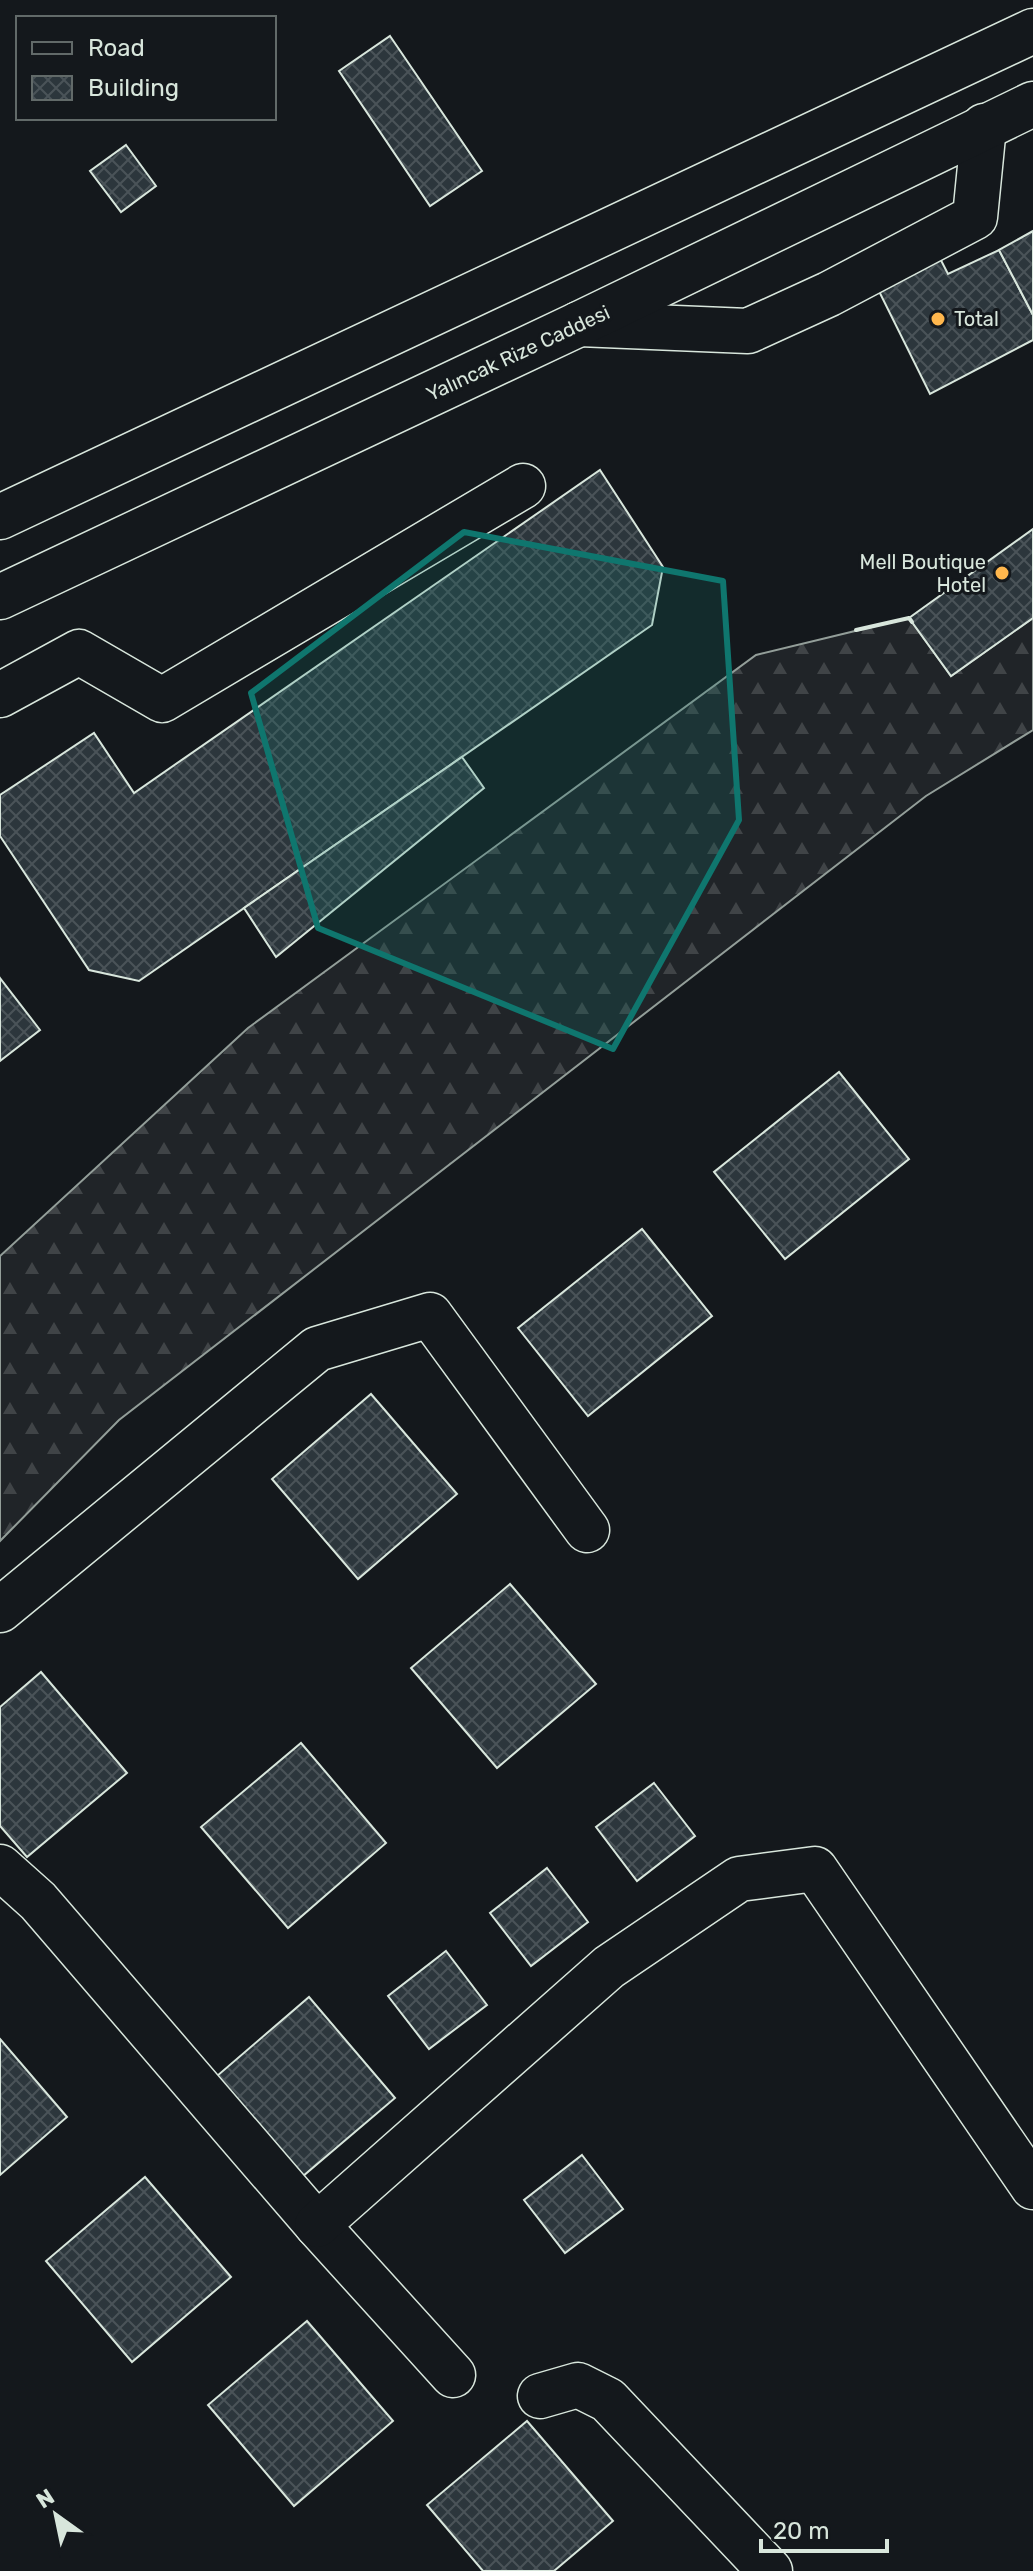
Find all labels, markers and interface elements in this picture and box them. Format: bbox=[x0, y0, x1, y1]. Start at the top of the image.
legend bbox=[16, 16, 276, 120]
text: Road bbox=[88, 34, 145, 62]
text: Building bbox=[88, 74, 179, 102]
street label: Yalıncak Rize Caddesi bbox=[423, 300, 613, 406]
place label: Total bbox=[954, 307, 999, 331]
marker: Total bbox=[929, 310, 947, 328]
place label: Mell Boutique Hotel bbox=[860, 550, 986, 597]
marker: Mell Boutique Hotel bbox=[993, 564, 1011, 582]
north arrow bbox=[16, 2475, 96, 2555]
text: N bbox=[31, 2483, 59, 2514]
scale bar bbox=[761, 2503, 887, 2553]
text: 20 m bbox=[773, 2517, 830, 2545]

